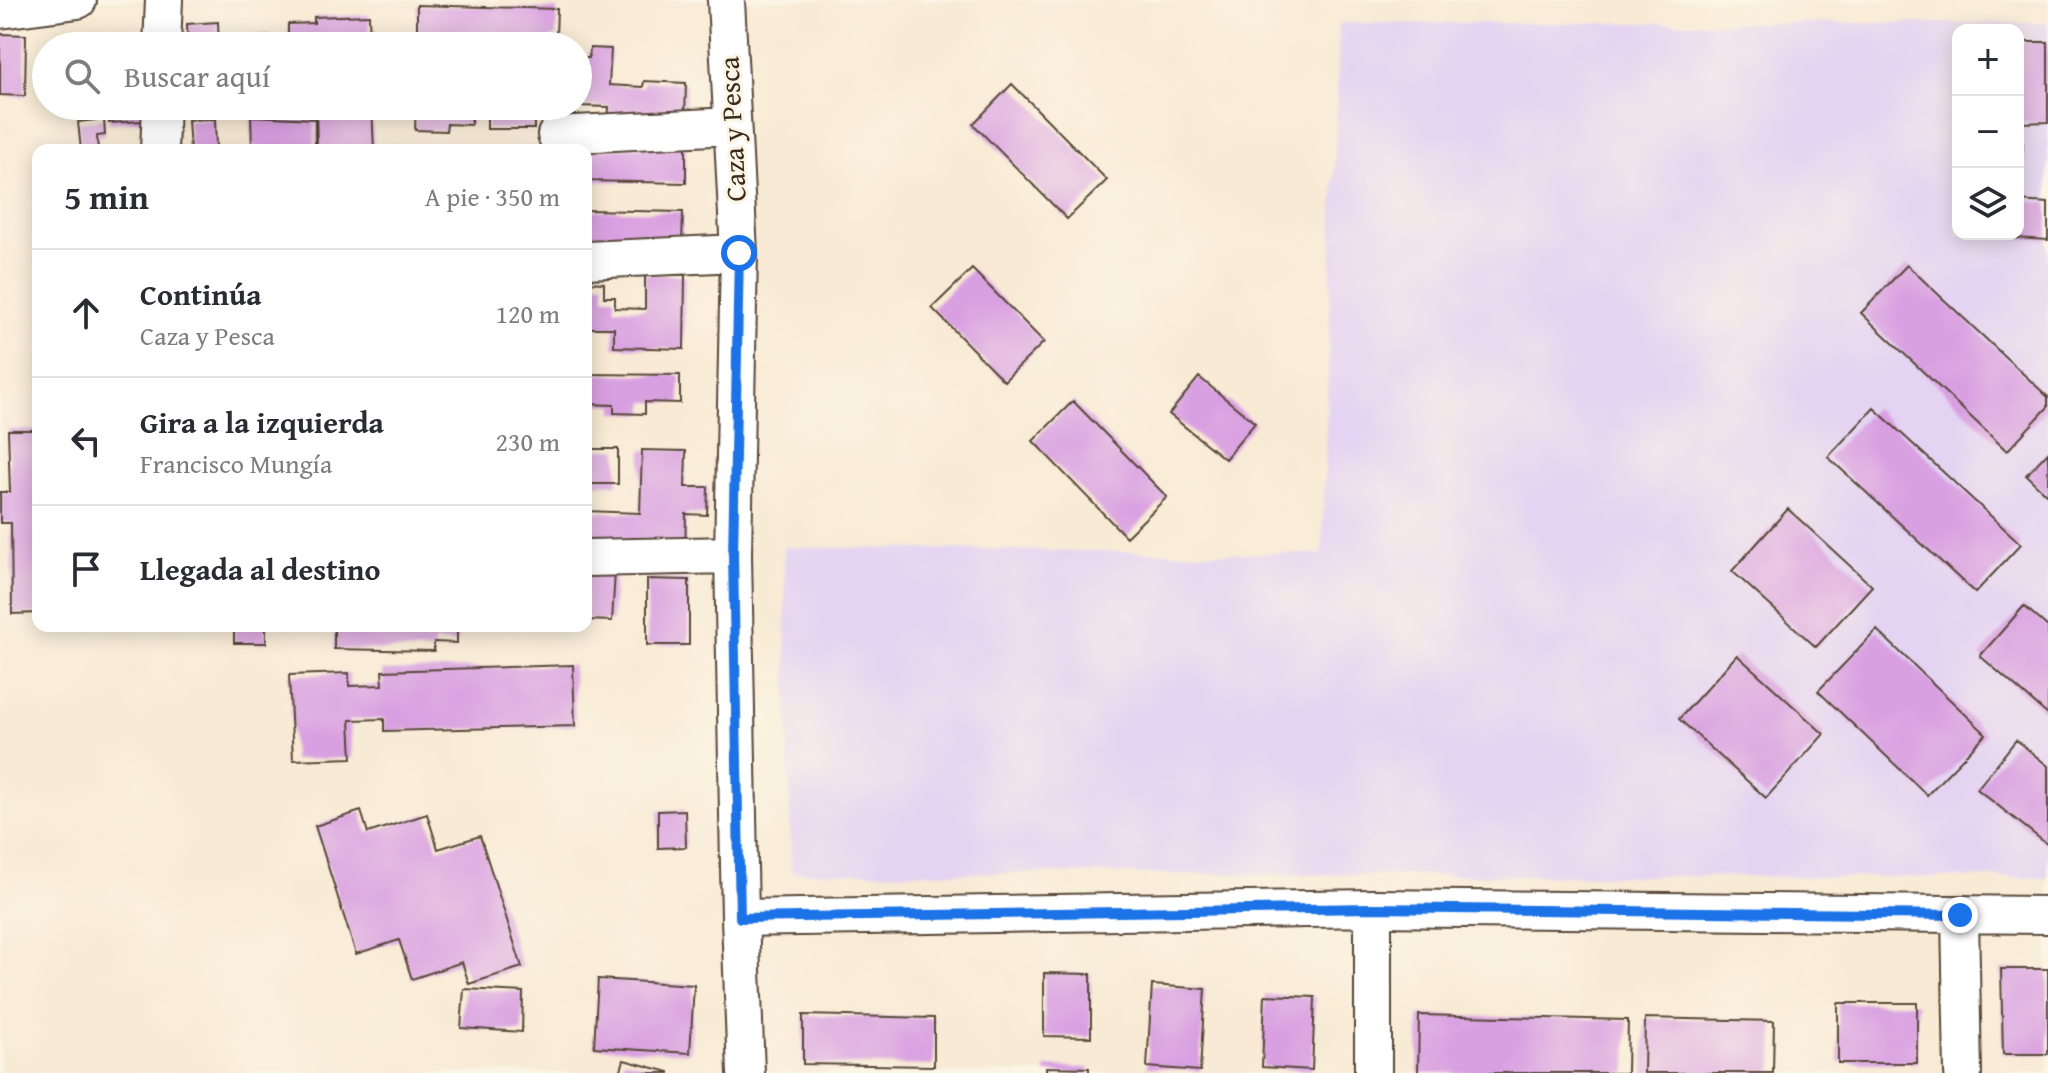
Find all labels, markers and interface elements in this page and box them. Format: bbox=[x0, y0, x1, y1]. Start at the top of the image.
map controls bbox=[1952, 24, 2024, 240]
button: + bbox=[1952, 24, 2024, 96]
search box bbox=[32, 32, 592, 120]
icon: search bbox=[60, 54, 104, 98]
text: Buscar aquí bbox=[124, 54, 270, 98]
street label: Caza y Pesca bbox=[707, 55, 756, 203]
button: − bbox=[1952, 96, 2024, 168]
button: layers bbox=[1952, 168, 2024, 240]
text: 5 min bbox=[64, 172, 149, 221]
text: A pie · 350 m bbox=[425, 177, 560, 216]
route start bbox=[721, 235, 757, 271]
text: Continúa bbox=[140, 272, 262, 316]
icon: ahead bbox=[64, 291, 108, 335]
text: 120 m bbox=[495, 294, 560, 333]
text: Caza y Pesca bbox=[140, 316, 275, 355]
text: Gira a la izquierda bbox=[140, 400, 384, 444]
icon: left bbox=[64, 419, 108, 463]
text: 230 m bbox=[495, 422, 560, 461]
text: Francisco Mungía bbox=[140, 444, 332, 483]
icon: arrive bbox=[64, 547, 108, 591]
text: Llegada al destino bbox=[140, 547, 381, 591]
route end bbox=[1942, 897, 1978, 933]

